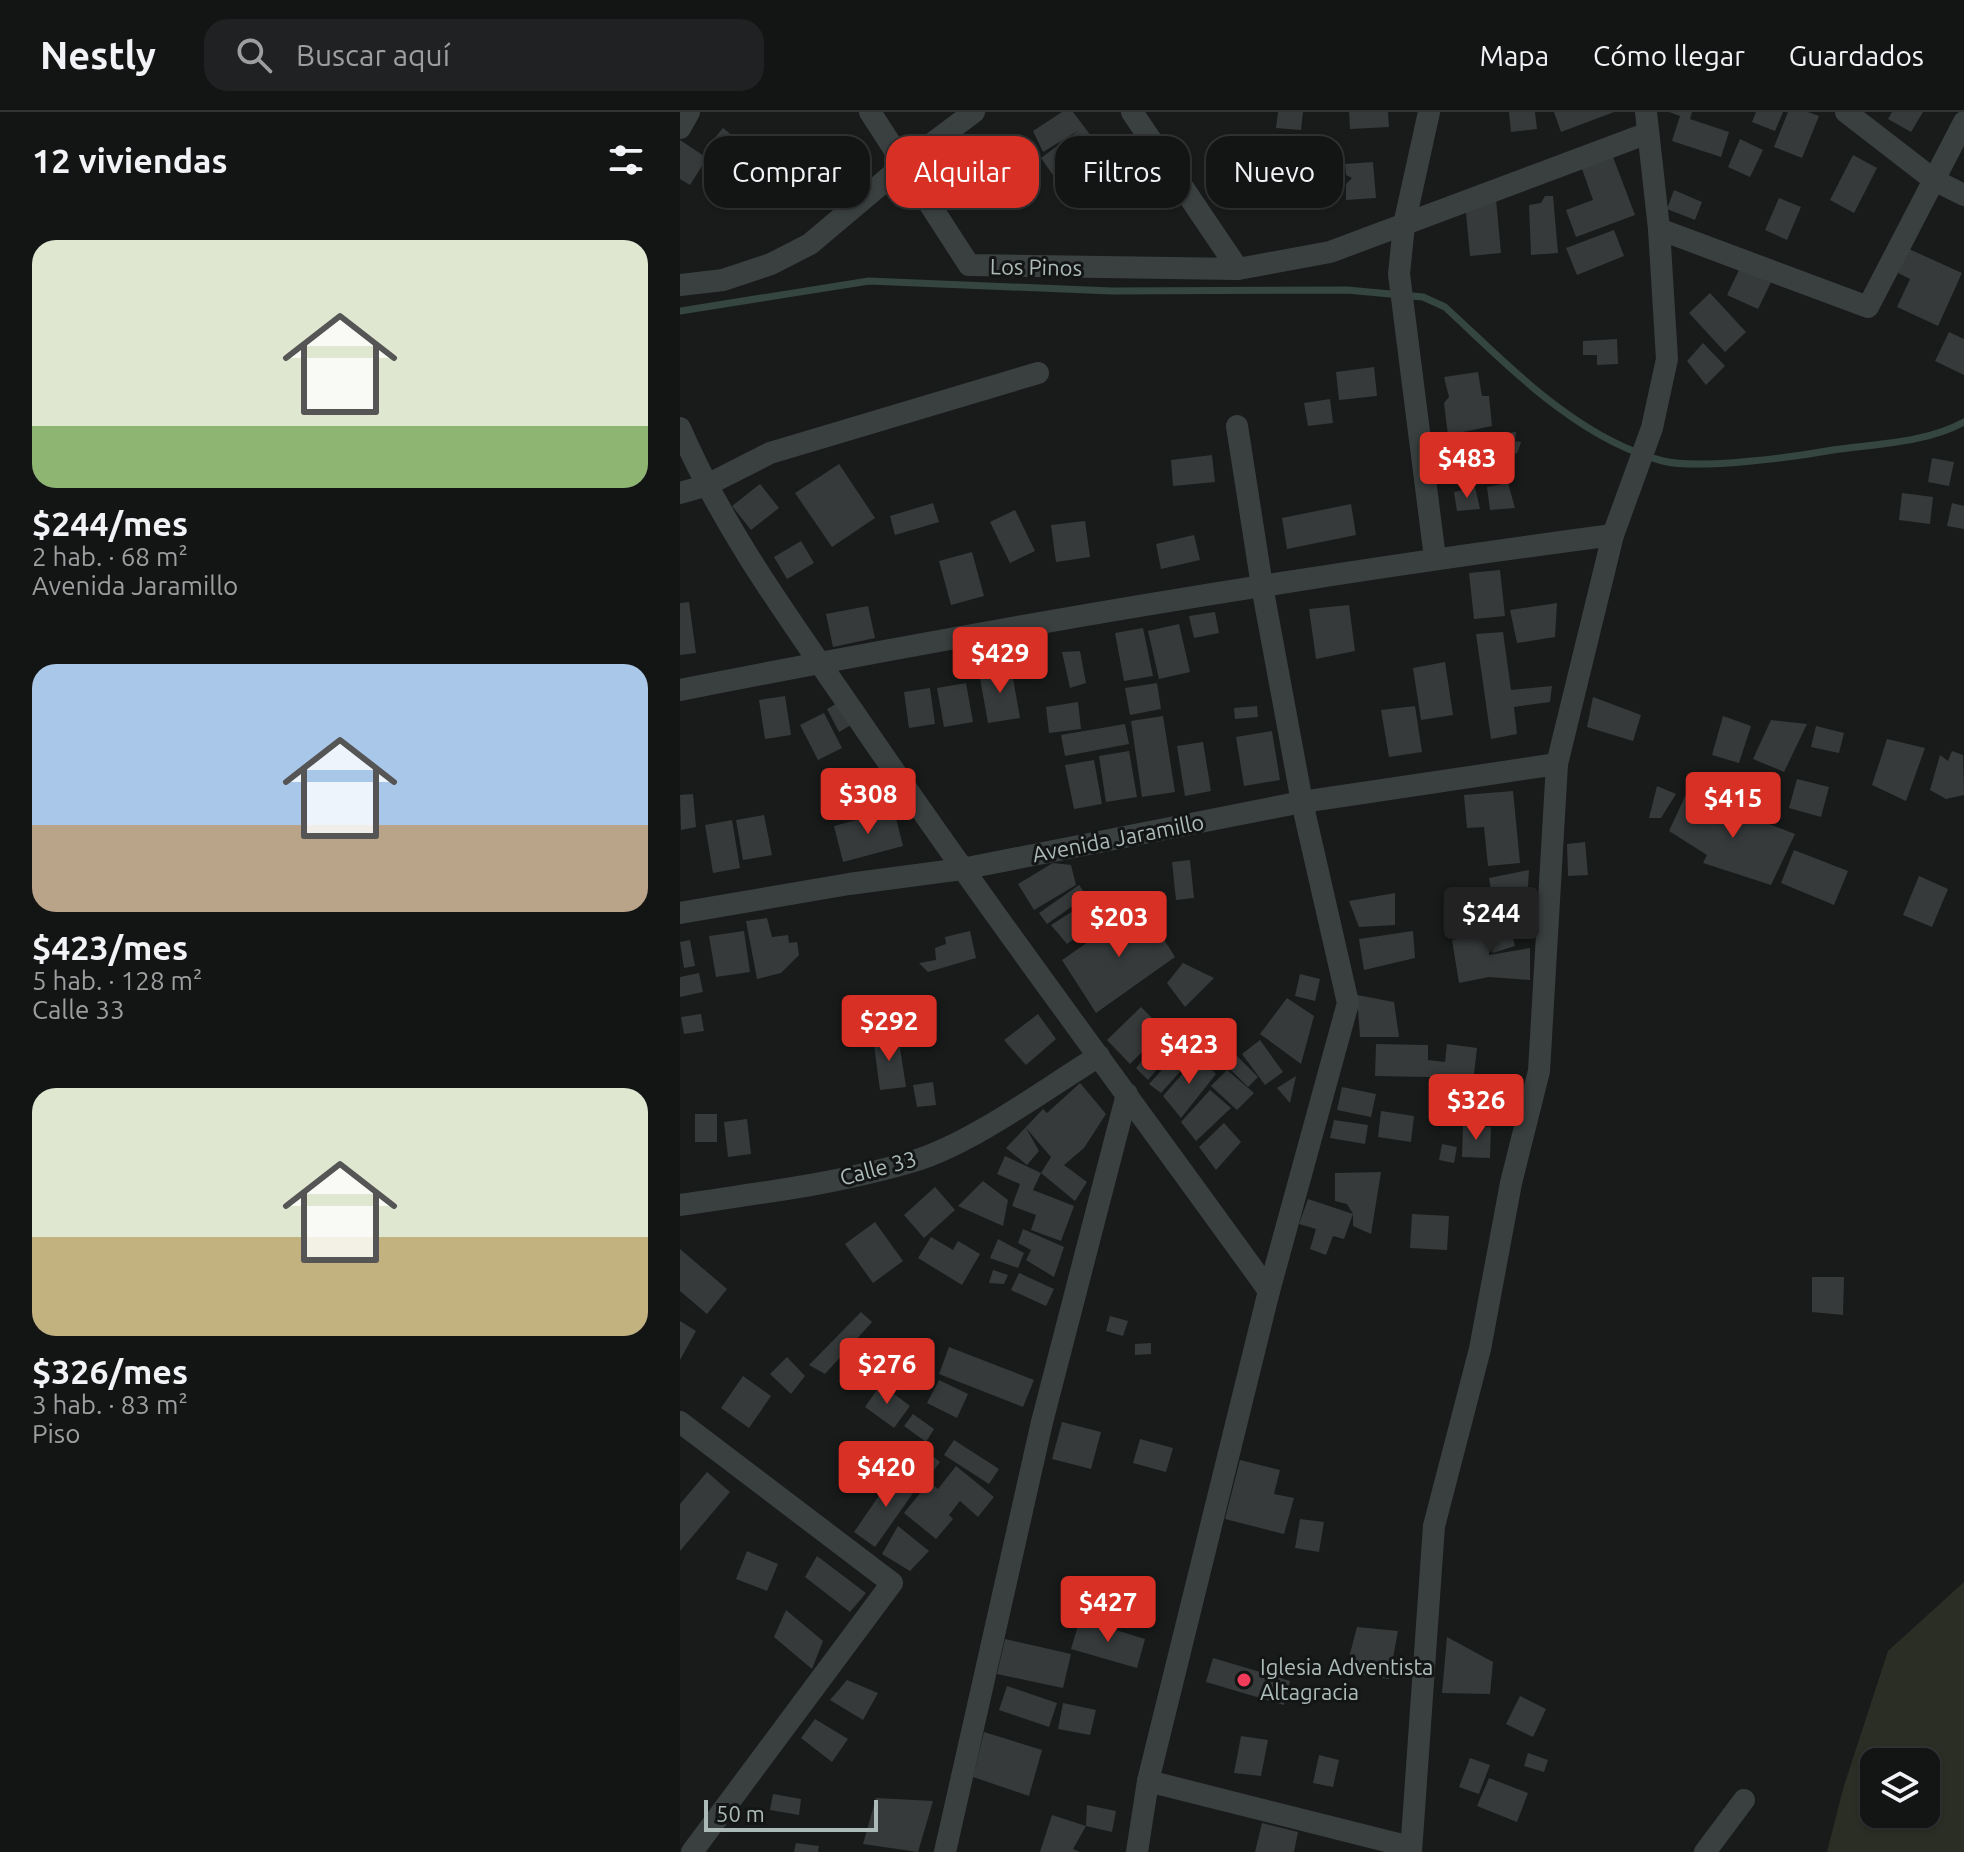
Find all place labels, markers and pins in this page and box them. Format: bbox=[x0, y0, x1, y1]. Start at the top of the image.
pin: $483 bbox=[1420, 432, 1514, 500]
pin: $429 bbox=[953, 627, 1047, 695]
pin: $308 bbox=[821, 768, 915, 836]
pin: $415 bbox=[1686, 772, 1780, 840]
pin: $244 bbox=[1444, 887, 1538, 955]
pin: $203 bbox=[1072, 891, 1166, 959]
pin: $292 bbox=[842, 995, 936, 1063]
pin: $423 bbox=[1142, 1018, 1236, 1086]
pin: $326 bbox=[1429, 1074, 1523, 1142]
pin: $276 bbox=[840, 1338, 934, 1406]
pin: $420 bbox=[839, 1441, 933, 1509]
pin: $427 bbox=[1061, 1576, 1155, 1644]
place label: Iglesia Adventista Altagracia bbox=[1260, 1654, 1433, 1704]
marker: Iglesia Adventista Altagracia bbox=[1235, 1671, 1253, 1689]

